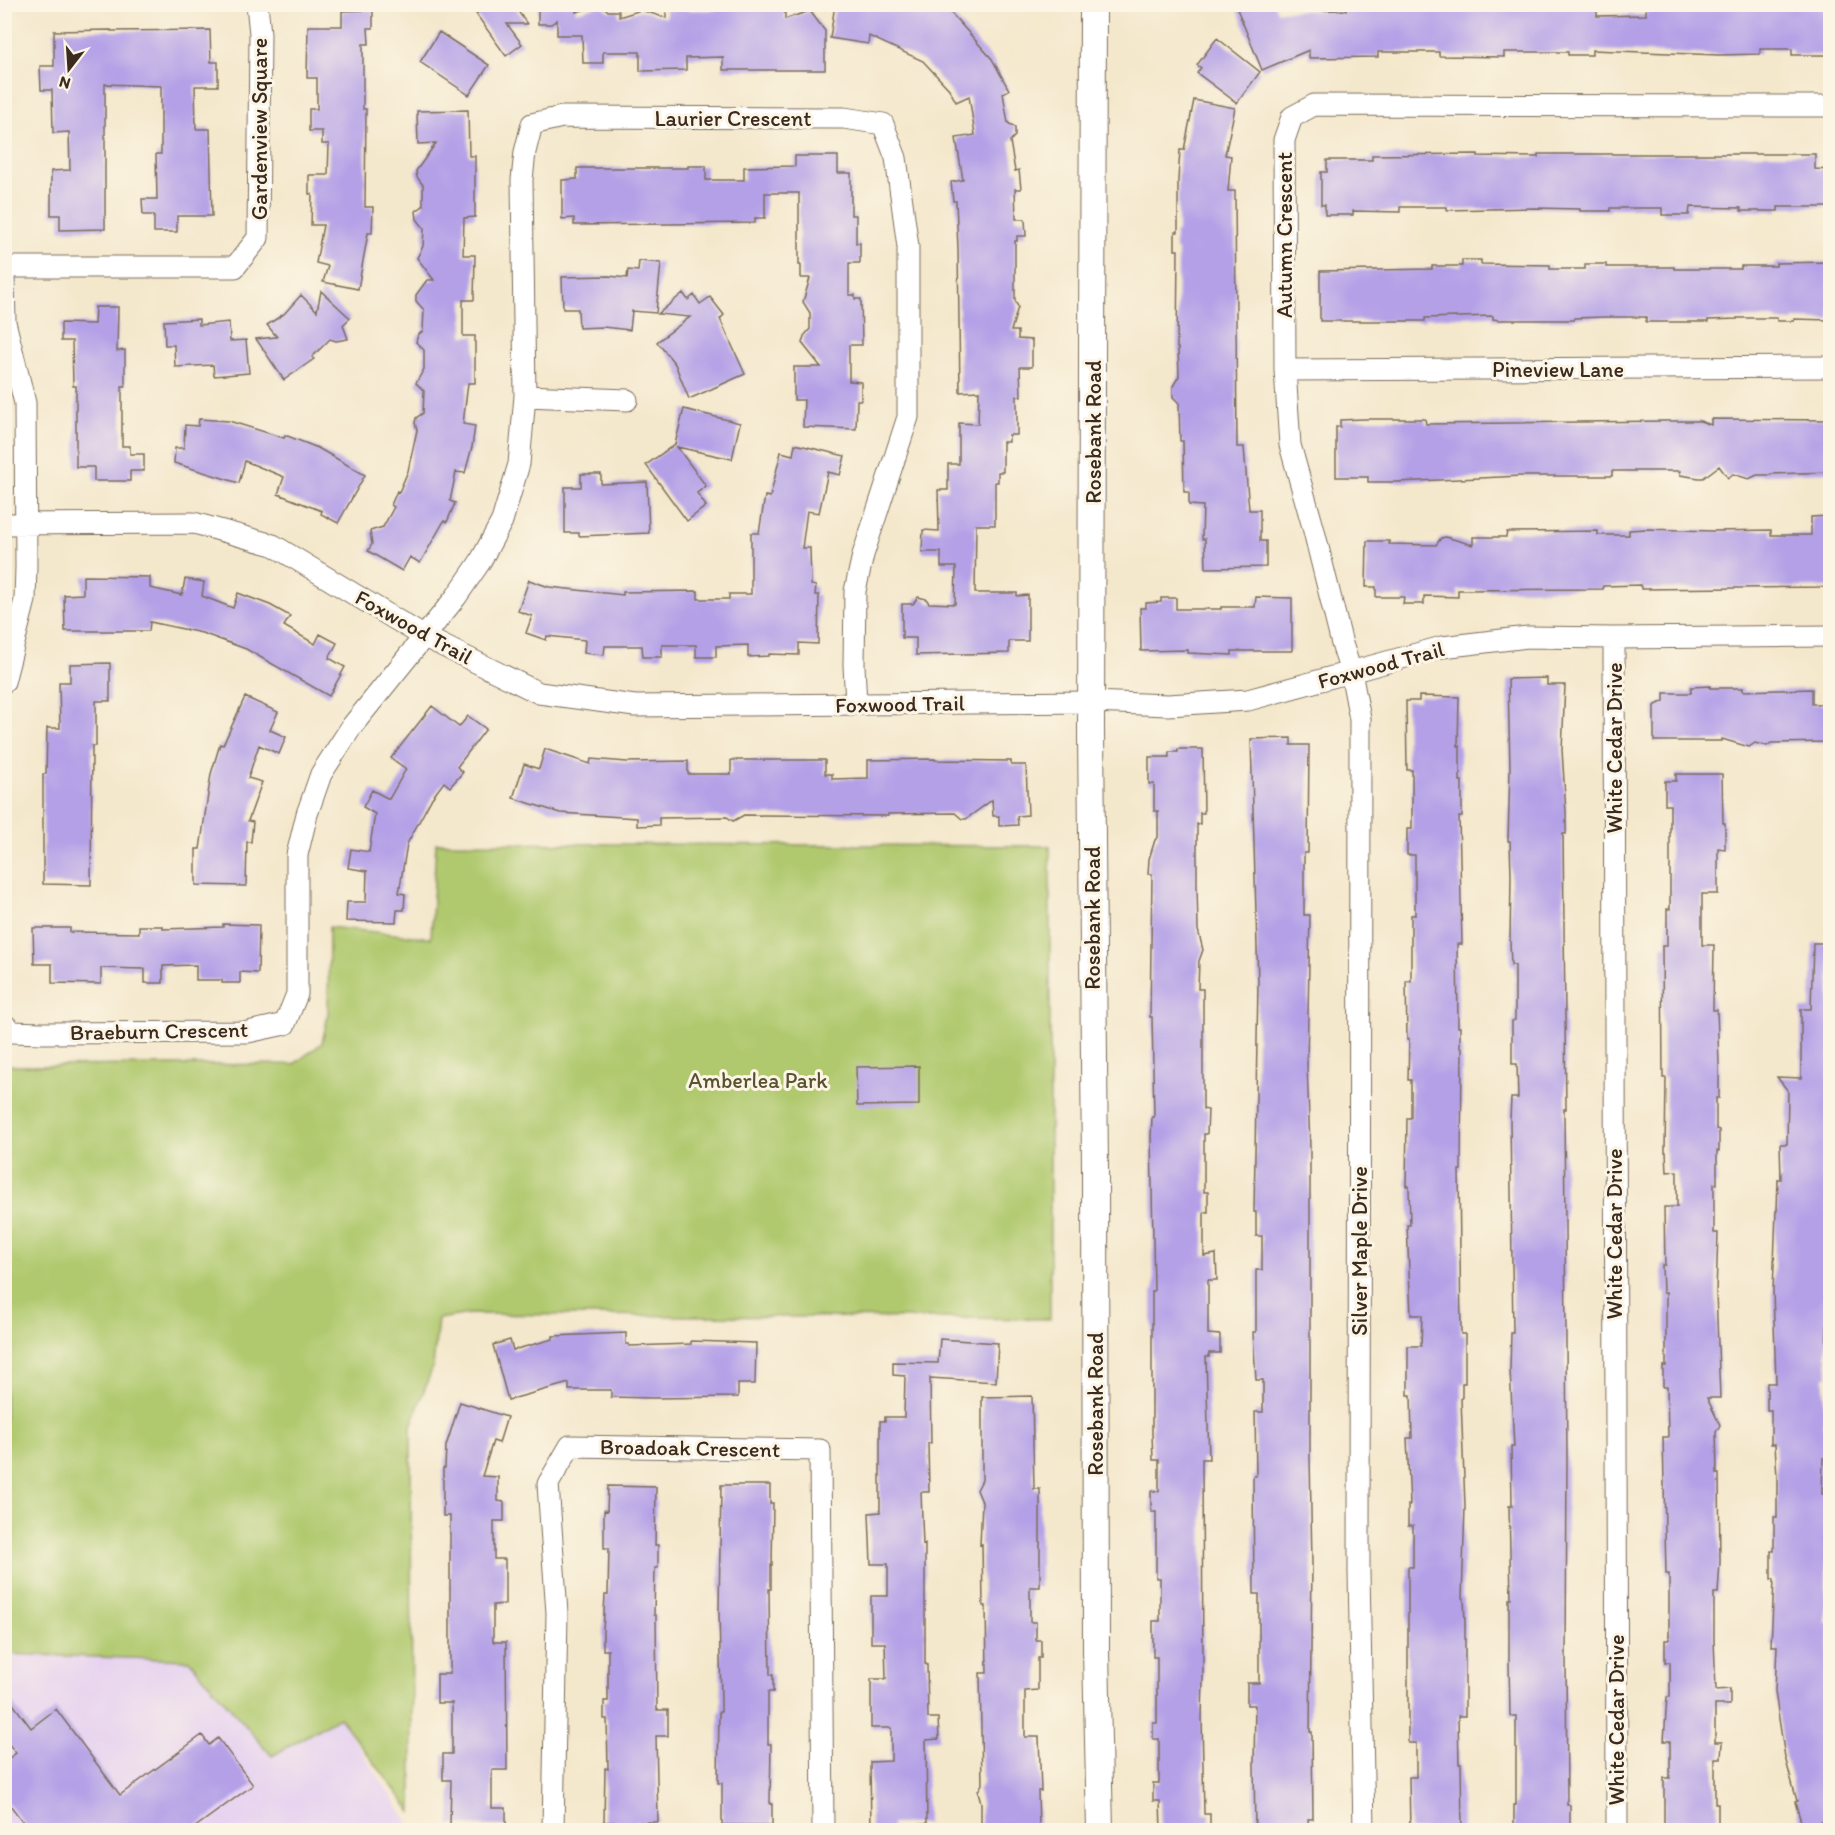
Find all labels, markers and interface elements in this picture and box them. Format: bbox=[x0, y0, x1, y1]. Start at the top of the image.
street label: Gardenview Square bbox=[246, 38, 273, 220]
north arrow bbox=[39, 39, 99, 99]
text: N bbox=[57, 72, 73, 94]
street label: Laurier Crescent bbox=[654, 105, 812, 132]
street label: Autumn Crescent bbox=[1271, 152, 1298, 318]
street label: Pineview Lane bbox=[1492, 356, 1624, 383]
street label: Rosebank Road bbox=[1080, 360, 1107, 504]
street label: Foxwood Trail bbox=[351, 584, 477, 670]
street label: Foxwood Trail bbox=[1315, 635, 1447, 695]
street label: White Cedar Drive bbox=[1601, 662, 1628, 834]
street label: Foxwood Trail bbox=[835, 689, 965, 719]
street label: Rosebank Road bbox=[1079, 846, 1106, 990]
street label: Braeburn Crescent bbox=[70, 1016, 248, 1046]
park label: Amberlea Park bbox=[688, 1067, 828, 1094]
street label: White Cedar Drive bbox=[1601, 1148, 1628, 1320]
street label: Silver Maple Drive bbox=[1346, 1166, 1373, 1336]
street label: Rosebank Road bbox=[1082, 1332, 1109, 1476]
street label: Broadoak Crescent bbox=[600, 1433, 780, 1463]
street label: White Cedar Drive bbox=[1603, 1634, 1630, 1806]

